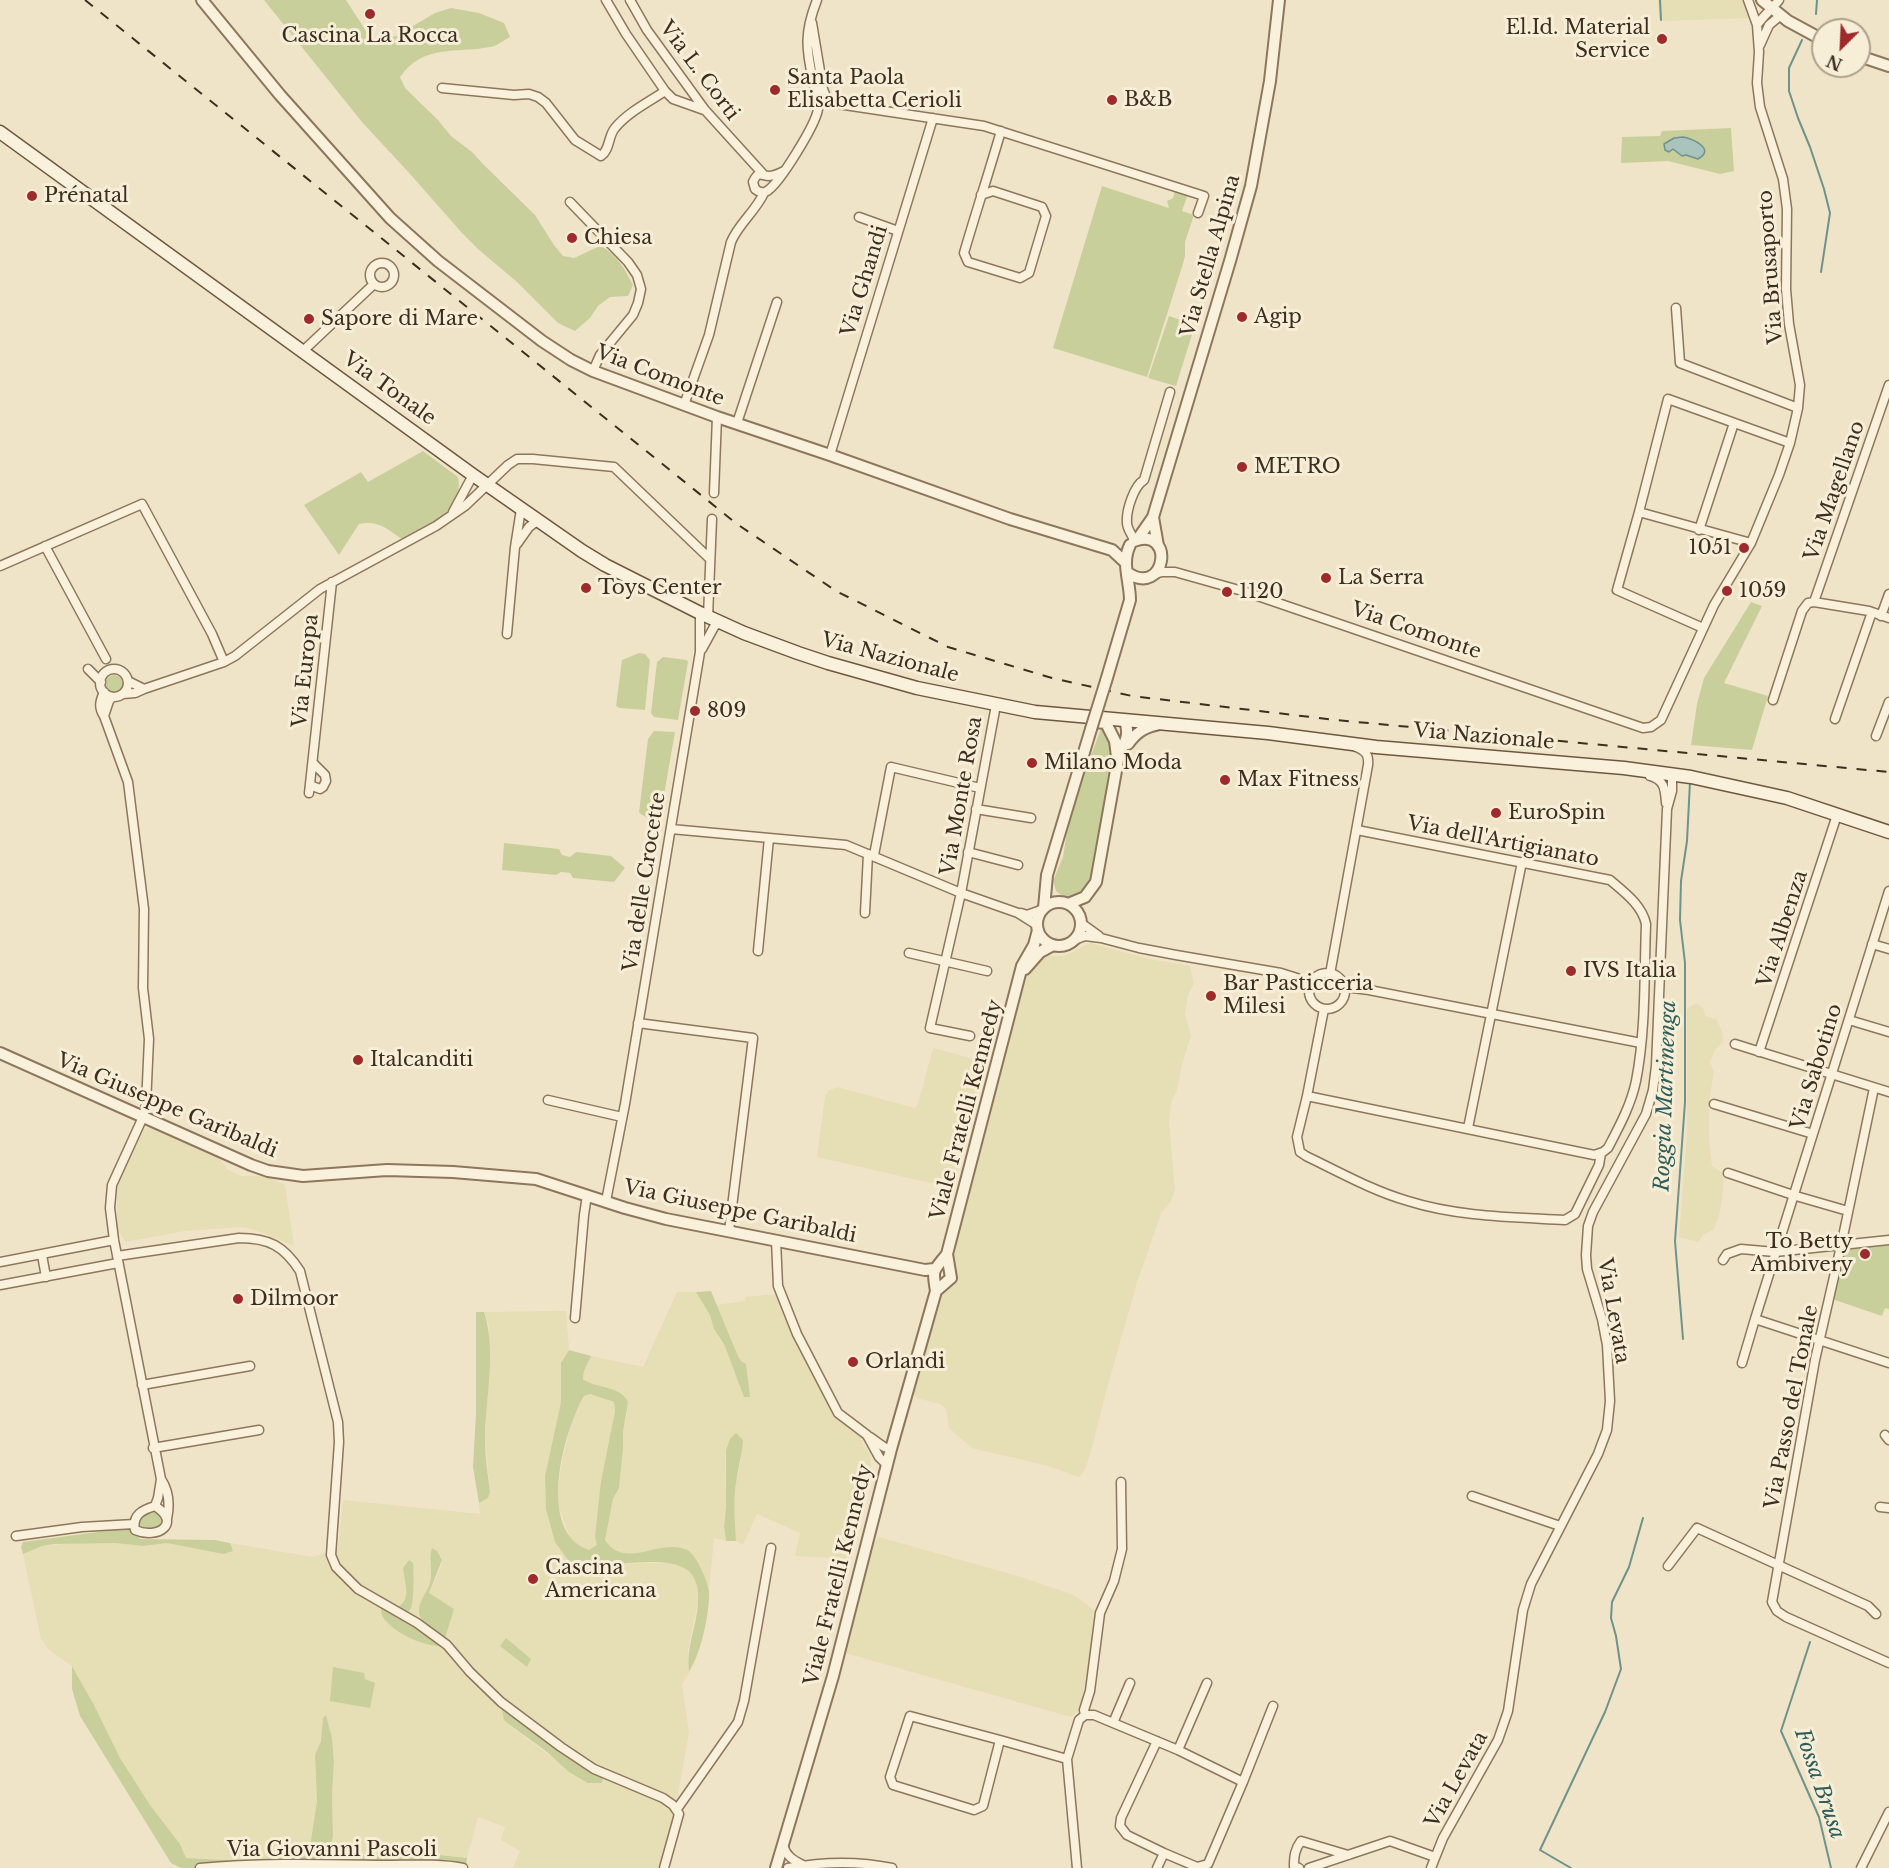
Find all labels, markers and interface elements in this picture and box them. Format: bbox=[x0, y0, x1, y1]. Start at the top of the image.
marker: Cascina La Rocca bbox=[363, 7, 377, 21]
place label: El.Id. Material Service bbox=[1506, 16, 1650, 63]
street label: Via L. Corti bbox=[654, 17, 744, 125]
north arrow bbox=[1811, 18, 1871, 78]
place label: Cascina La Rocca bbox=[282, 24, 458, 48]
marker: El.Id. Material Service bbox=[1655, 32, 1669, 46]
text: N bbox=[1824, 50, 1845, 75]
place label: Santa Paola Elisabetta Cerioli bbox=[787, 66, 962, 113]
marker: Santa Paola Elisabetta Cerioli bbox=[768, 83, 782, 97]
place label: B&B bbox=[1124, 88, 1172, 112]
marker: B&B bbox=[1105, 93, 1119, 107]
street label: Via Stella Alpina bbox=[1176, 172, 1246, 340]
place label: Prénatal bbox=[44, 184, 129, 208]
marker: Prénatal bbox=[25, 189, 39, 203]
street label: Via Brusaporto bbox=[1754, 189, 1788, 345]
street label: Via Ghandi bbox=[837, 222, 893, 340]
place label: Chiesa bbox=[584, 226, 652, 250]
marker: Chiesa bbox=[565, 231, 579, 245]
place label: Agip bbox=[1254, 305, 1302, 329]
place label: Sapore di Mare bbox=[321, 307, 478, 331]
marker: Agip bbox=[1235, 310, 1249, 324]
marker: Sapore di Mare bbox=[302, 312, 316, 326]
street label: Via Comonte bbox=[592, 340, 728, 412]
street label: Via Tonale bbox=[338, 347, 440, 431]
street label: Via Magellano bbox=[1800, 418, 1870, 564]
place label: METRO bbox=[1254, 455, 1341, 479]
marker: METRO bbox=[1235, 460, 1249, 474]
place label: 1051 bbox=[1689, 536, 1732, 560]
marker: 1051 bbox=[1737, 541, 1751, 555]
place label: La Serra bbox=[1338, 566, 1424, 590]
marker: La Serra bbox=[1319, 571, 1333, 585]
place label: Toys Center bbox=[598, 576, 722, 600]
place label: 1059 bbox=[1739, 579, 1786, 603]
place label: 1120 bbox=[1239, 580, 1283, 604]
marker: Toys Center bbox=[579, 581, 593, 595]
marker: 1059 bbox=[1720, 584, 1734, 598]
marker: 1120 bbox=[1220, 585, 1234, 599]
street label: Via Comonte bbox=[1348, 598, 1484, 664]
street label: Via Europa bbox=[288, 613, 324, 729]
street label: Via Nazionale bbox=[819, 628, 961, 688]
place label: 809 bbox=[707, 699, 746, 723]
marker: 809 bbox=[688, 704, 702, 718]
street label: Via Monte Rosa bbox=[936, 715, 988, 877]
street label: Via Nazionale bbox=[1413, 719, 1555, 755]
place label: Milano Moda bbox=[1044, 751, 1182, 775]
marker: Milano Moda bbox=[1025, 756, 1039, 770]
place label: Max Fitness bbox=[1237, 768, 1359, 792]
marker: Max Fitness bbox=[1218, 773, 1232, 787]
street label: Via delle Crocette bbox=[619, 790, 671, 974]
place label: EuroSpin bbox=[1508, 801, 1605, 825]
marker: EuroSpin bbox=[1489, 806, 1503, 820]
street label: Via dell'Artigianato bbox=[1405, 812, 1601, 872]
street label: Via Albenza bbox=[1753, 867, 1813, 991]
place label: IVS Italia bbox=[1583, 959, 1676, 983]
marker: IVS Italia bbox=[1564, 964, 1578, 978]
place label: Bar Pasticceria Milesi bbox=[1223, 972, 1373, 1019]
marker: Bar Pasticceria Milesi bbox=[1204, 989, 1218, 1003]
street label: Viale Fratelli Kennedy bbox=[926, 997, 1008, 1223]
water label: Roggia Martinenga bbox=[1650, 1000, 1682, 1192]
street label: Via Sabotino bbox=[1786, 1001, 1848, 1133]
place label: Italcanditi bbox=[370, 1048, 473, 1072]
street label: Via Giuseppe Garibaldi bbox=[53, 1049, 281, 1163]
marker: Italcanditi bbox=[351, 1053, 365, 1067]
street label: Via Giuseppe Garibaldi bbox=[621, 1176, 859, 1248]
place label: To Betty Ambivery bbox=[1751, 1230, 1853, 1277]
marker: To Betty Ambivery bbox=[1858, 1247, 1872, 1261]
street label: Via Levata bbox=[1592, 1256, 1634, 1366]
place label: Dilmoor bbox=[250, 1287, 338, 1311]
marker: Dilmoor bbox=[231, 1292, 245, 1306]
street label: Via Passo del Tonale bbox=[1760, 1303, 1824, 1511]
place label: Orlandi bbox=[865, 1350, 945, 1374]
marker: Orlandi bbox=[846, 1355, 860, 1369]
street label: Viale Fratelli Kennedy bbox=[800, 1462, 878, 1688]
place label: Cascina Americana bbox=[545, 1556, 656, 1603]
marker: Cascina Americana bbox=[526, 1572, 540, 1586]
water label: Fossa Brusa bbox=[1788, 1725, 1850, 1843]
street label: Via Levata bbox=[1421, 1728, 1493, 1832]
street label: Via Giovanni Pascoli bbox=[227, 1838, 437, 1862]

